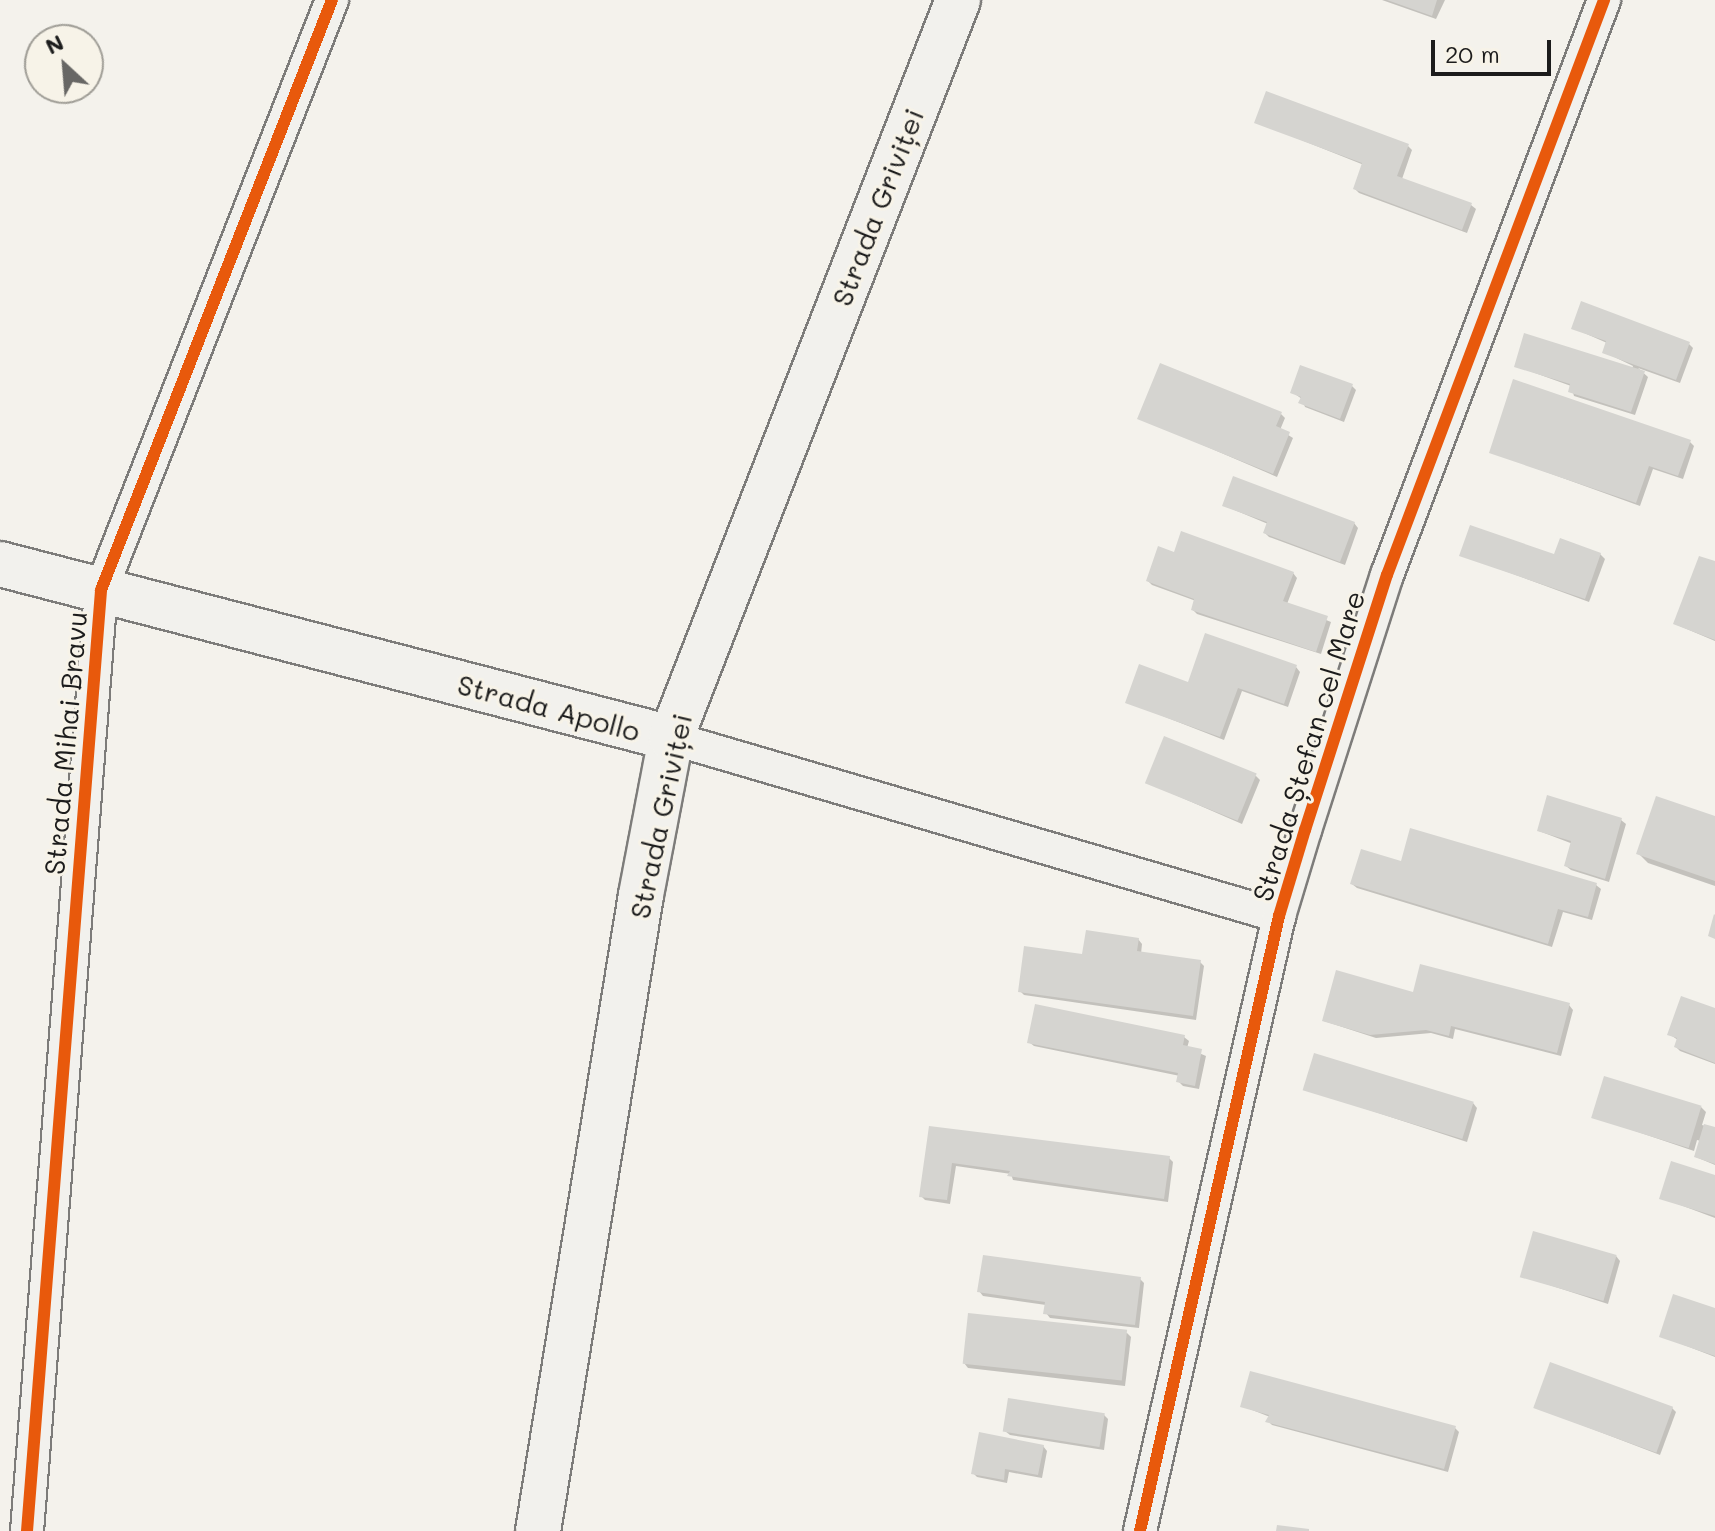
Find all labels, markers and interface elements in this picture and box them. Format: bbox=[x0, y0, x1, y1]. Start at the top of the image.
north arrow bbox=[24, 24, 104, 104]
scale bar bbox=[1435, 24, 1555, 74]
text: N bbox=[40, 27, 68, 60]
text: 20 m bbox=[1445, 38, 1500, 69]
street label: Strada Griviței bbox=[824, 104, 930, 310]
street label: Strada Ștefan cel Mare bbox=[1245, 587, 1371, 905]
street label: Strada Mihai Bravu bbox=[37, 610, 93, 876]
street label: Strada Apollo bbox=[454, 666, 644, 748]
street label: Strada Griviței bbox=[622, 710, 698, 922]

